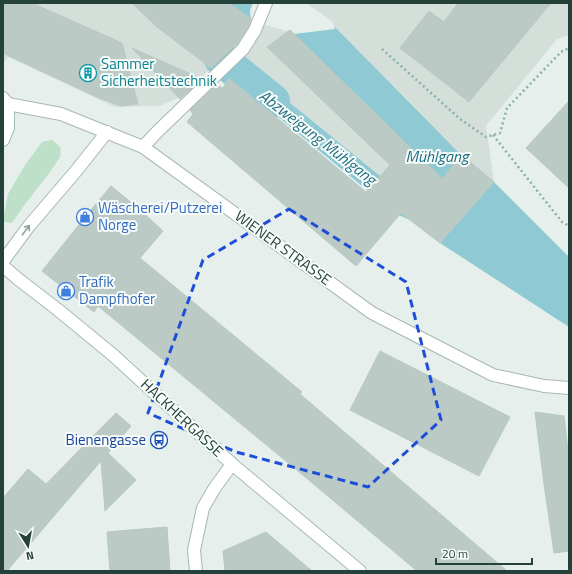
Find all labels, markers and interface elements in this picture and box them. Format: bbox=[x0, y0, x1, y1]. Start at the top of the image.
place label: Sammer Sicherheitstechnik bbox=[101, 52, 217, 92]
building icon: Sammer Sicherheitstechnik bbox=[78, 63, 98, 83]
water label: Abzweigung Mühlgang bbox=[254, 84, 384, 192]
water label: Mühlgang bbox=[406, 144, 471, 168]
place label: Wäscherei/Putzerei Norge bbox=[98, 196, 222, 236]
street label: WIENER STRASSE bbox=[230, 205, 336, 291]
shop icon: Wäscherei/Putzerei Norge bbox=[75, 207, 95, 227]
one-way arrow bbox=[22, 225, 31, 236]
place label: Trafik Dampfhofer bbox=[79, 270, 155, 310]
shop icon: Trafik Dampfhofer bbox=[56, 281, 76, 301]
street label: HACKHERGASSE bbox=[136, 373, 229, 462]
place label: Bienengasse bbox=[65, 428, 146, 451]
bus stop icon: Bienengasse bbox=[149, 430, 169, 450]
north arrow bbox=[8, 526, 48, 566]
scale bar bbox=[436, 540, 532, 566]
text: 20 m bbox=[442, 544, 468, 563]
text: N bbox=[25, 547, 35, 564]

